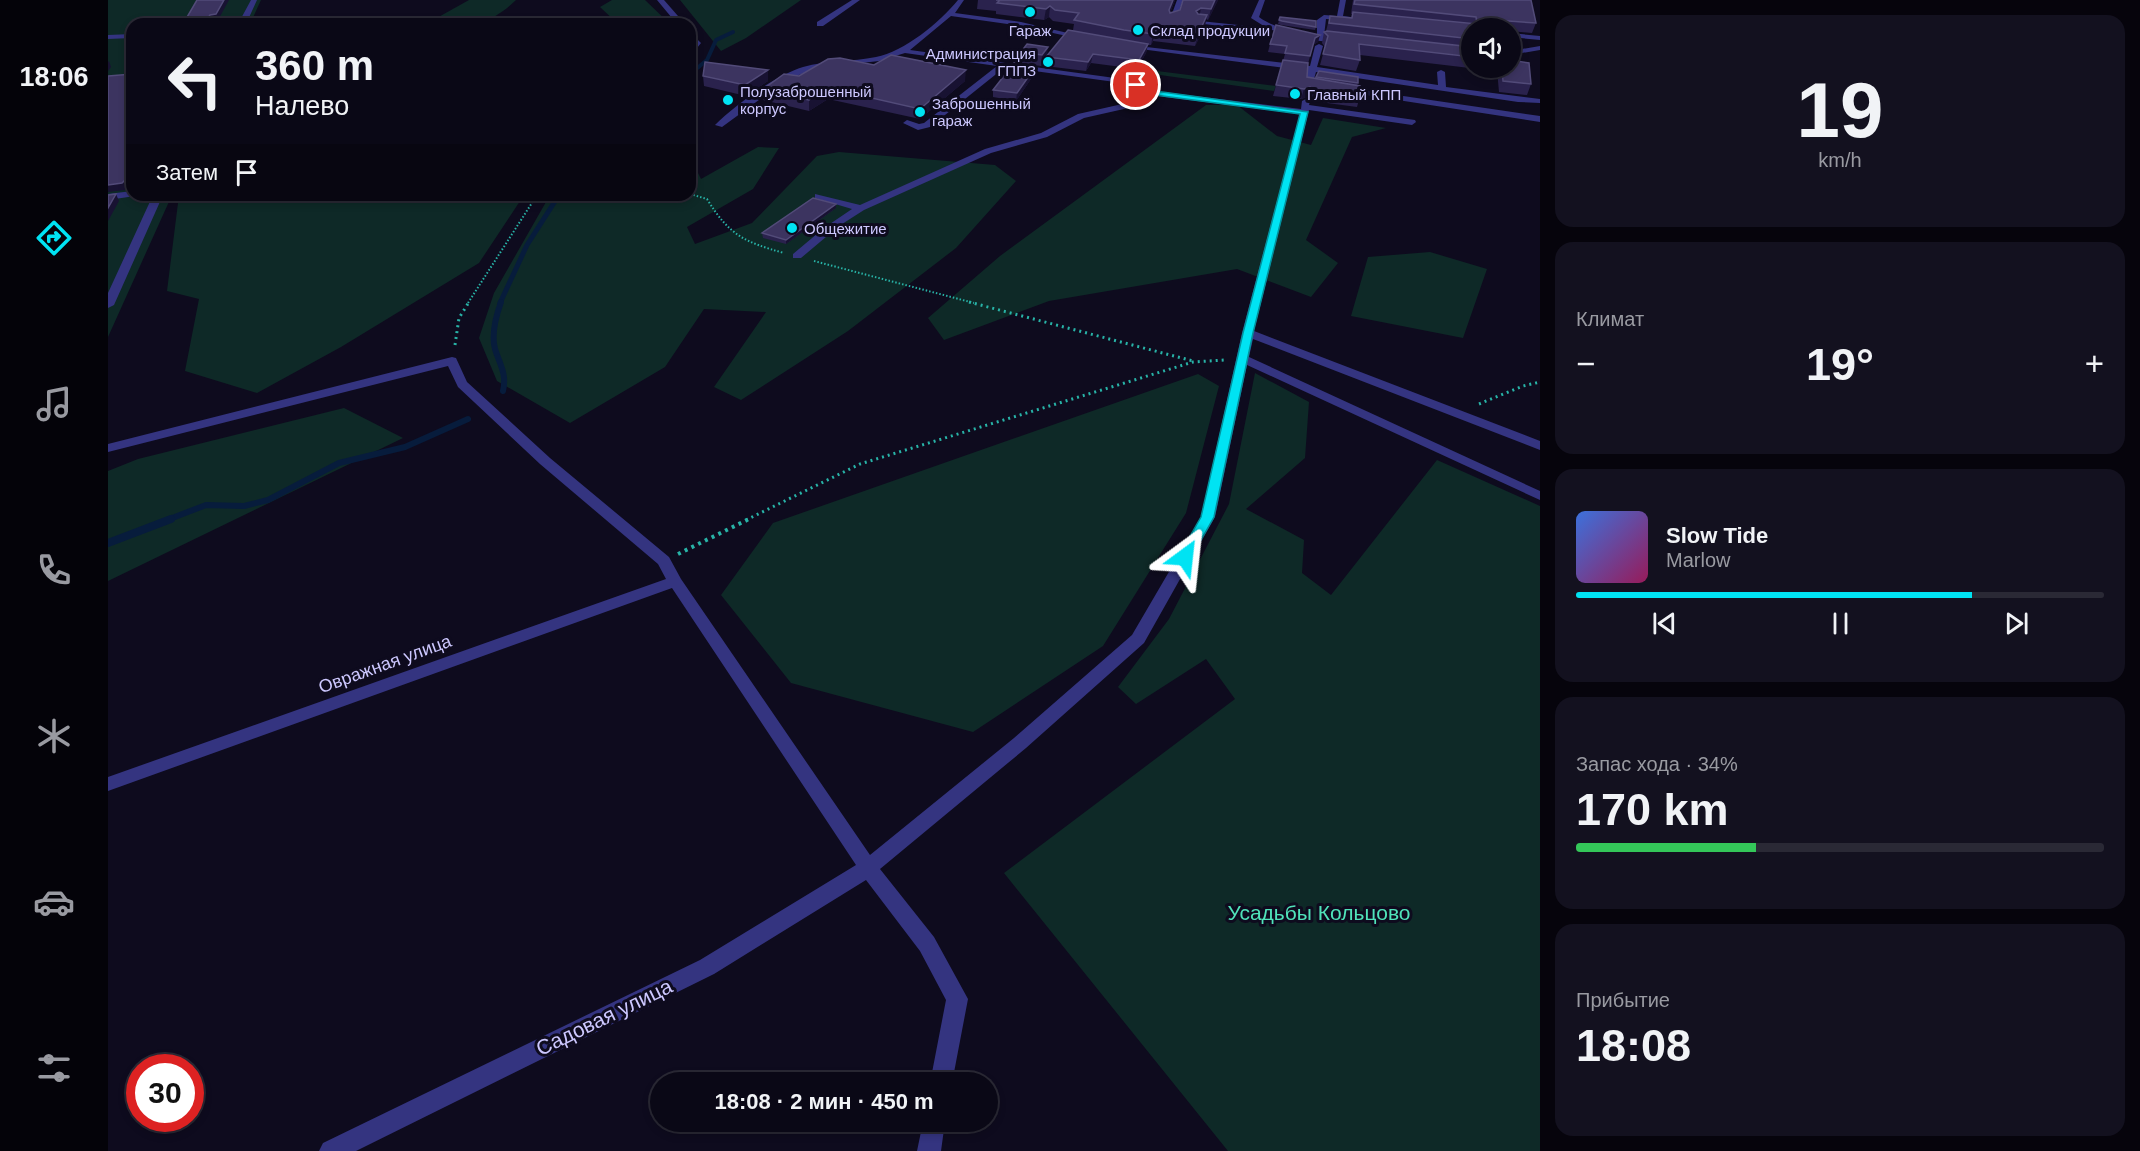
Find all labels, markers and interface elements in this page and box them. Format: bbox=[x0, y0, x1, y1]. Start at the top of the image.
marker: Гараж bbox=[1023, 5, 1037, 19]
map controls bbox=[1461, 18, 1521, 78]
button: sound bbox=[1461, 18, 1521, 78]
place label: Гараж bbox=[1009, 22, 1051, 39]
place label: Склад продукции bbox=[1150, 22, 1270, 39]
marker: Склад продукции bbox=[1131, 23, 1145, 37]
icon: left bbox=[156, 42, 234, 120]
text: 360 m bbox=[255, 42, 374, 89]
place label: Администрация ГППЗ bbox=[926, 45, 1036, 79]
marker: Администрация ГППЗ bbox=[1041, 55, 1055, 69]
pin bbox=[1110, 59, 1161, 110]
text: 18:06 bbox=[19, 62, 89, 92]
text: 19 bbox=[1797, 66, 1883, 154]
icon: arrive bbox=[1119, 68, 1152, 101]
place label: Полузаброшенный корпус bbox=[740, 83, 872, 117]
place label: Главный КПП bbox=[1307, 86, 1401, 103]
marker: Главный КПП bbox=[1288, 87, 1302, 101]
text: Налево bbox=[255, 91, 349, 121]
marker: Полузаброшенный корпус bbox=[721, 93, 735, 107]
place label: Заброшенный гараж bbox=[932, 95, 1031, 129]
marker: Заброшенный гараж bbox=[913, 105, 927, 119]
text: km/h bbox=[1818, 149, 1862, 171]
icon: arrive bbox=[230, 156, 263, 189]
text: Затем bbox=[156, 160, 218, 185]
icon: directions bbox=[33, 217, 75, 259]
place label: Общежитие bbox=[804, 220, 887, 237]
marker: Общежитие bbox=[785, 221, 799, 235]
text: Климат bbox=[1576, 308, 1644, 330]
text: 19° bbox=[1806, 339, 1874, 390]
text: − bbox=[1576, 345, 1595, 382]
text: + bbox=[2085, 345, 2104, 382]
icon: music bbox=[33, 383, 75, 425]
text: Slow Tide bbox=[1666, 523, 1768, 548]
position arrow bbox=[1153, 525, 1217, 589]
icon: phone bbox=[33, 549, 75, 591]
text: Marlow bbox=[1666, 549, 1730, 571]
icon: previous bbox=[1648, 607, 1681, 640]
icon: pause bbox=[1824, 607, 1857, 640]
icon: next bbox=[2000, 607, 2033, 640]
street label: Овражная улица bbox=[316, 630, 455, 697]
icon: climate bbox=[33, 715, 75, 757]
text: Запас хода · 34% bbox=[1576, 753, 1738, 775]
text: 170 km bbox=[1576, 784, 1729, 835]
icon: car bbox=[33, 881, 75, 923]
park label: Усадьбы Кольцово bbox=[1228, 901, 1410, 924]
street label: Садовая улица bbox=[532, 974, 676, 1060]
text: Прибытие bbox=[1576, 989, 1670, 1011]
text: 18:08 bbox=[1576, 1020, 1691, 1071]
icon: filters bbox=[33, 1047, 75, 1089]
speed limit sign: 30 bbox=[126, 1054, 204, 1132]
text: 18:08 · 2 мин · 450 m bbox=[714, 1089, 934, 1114]

